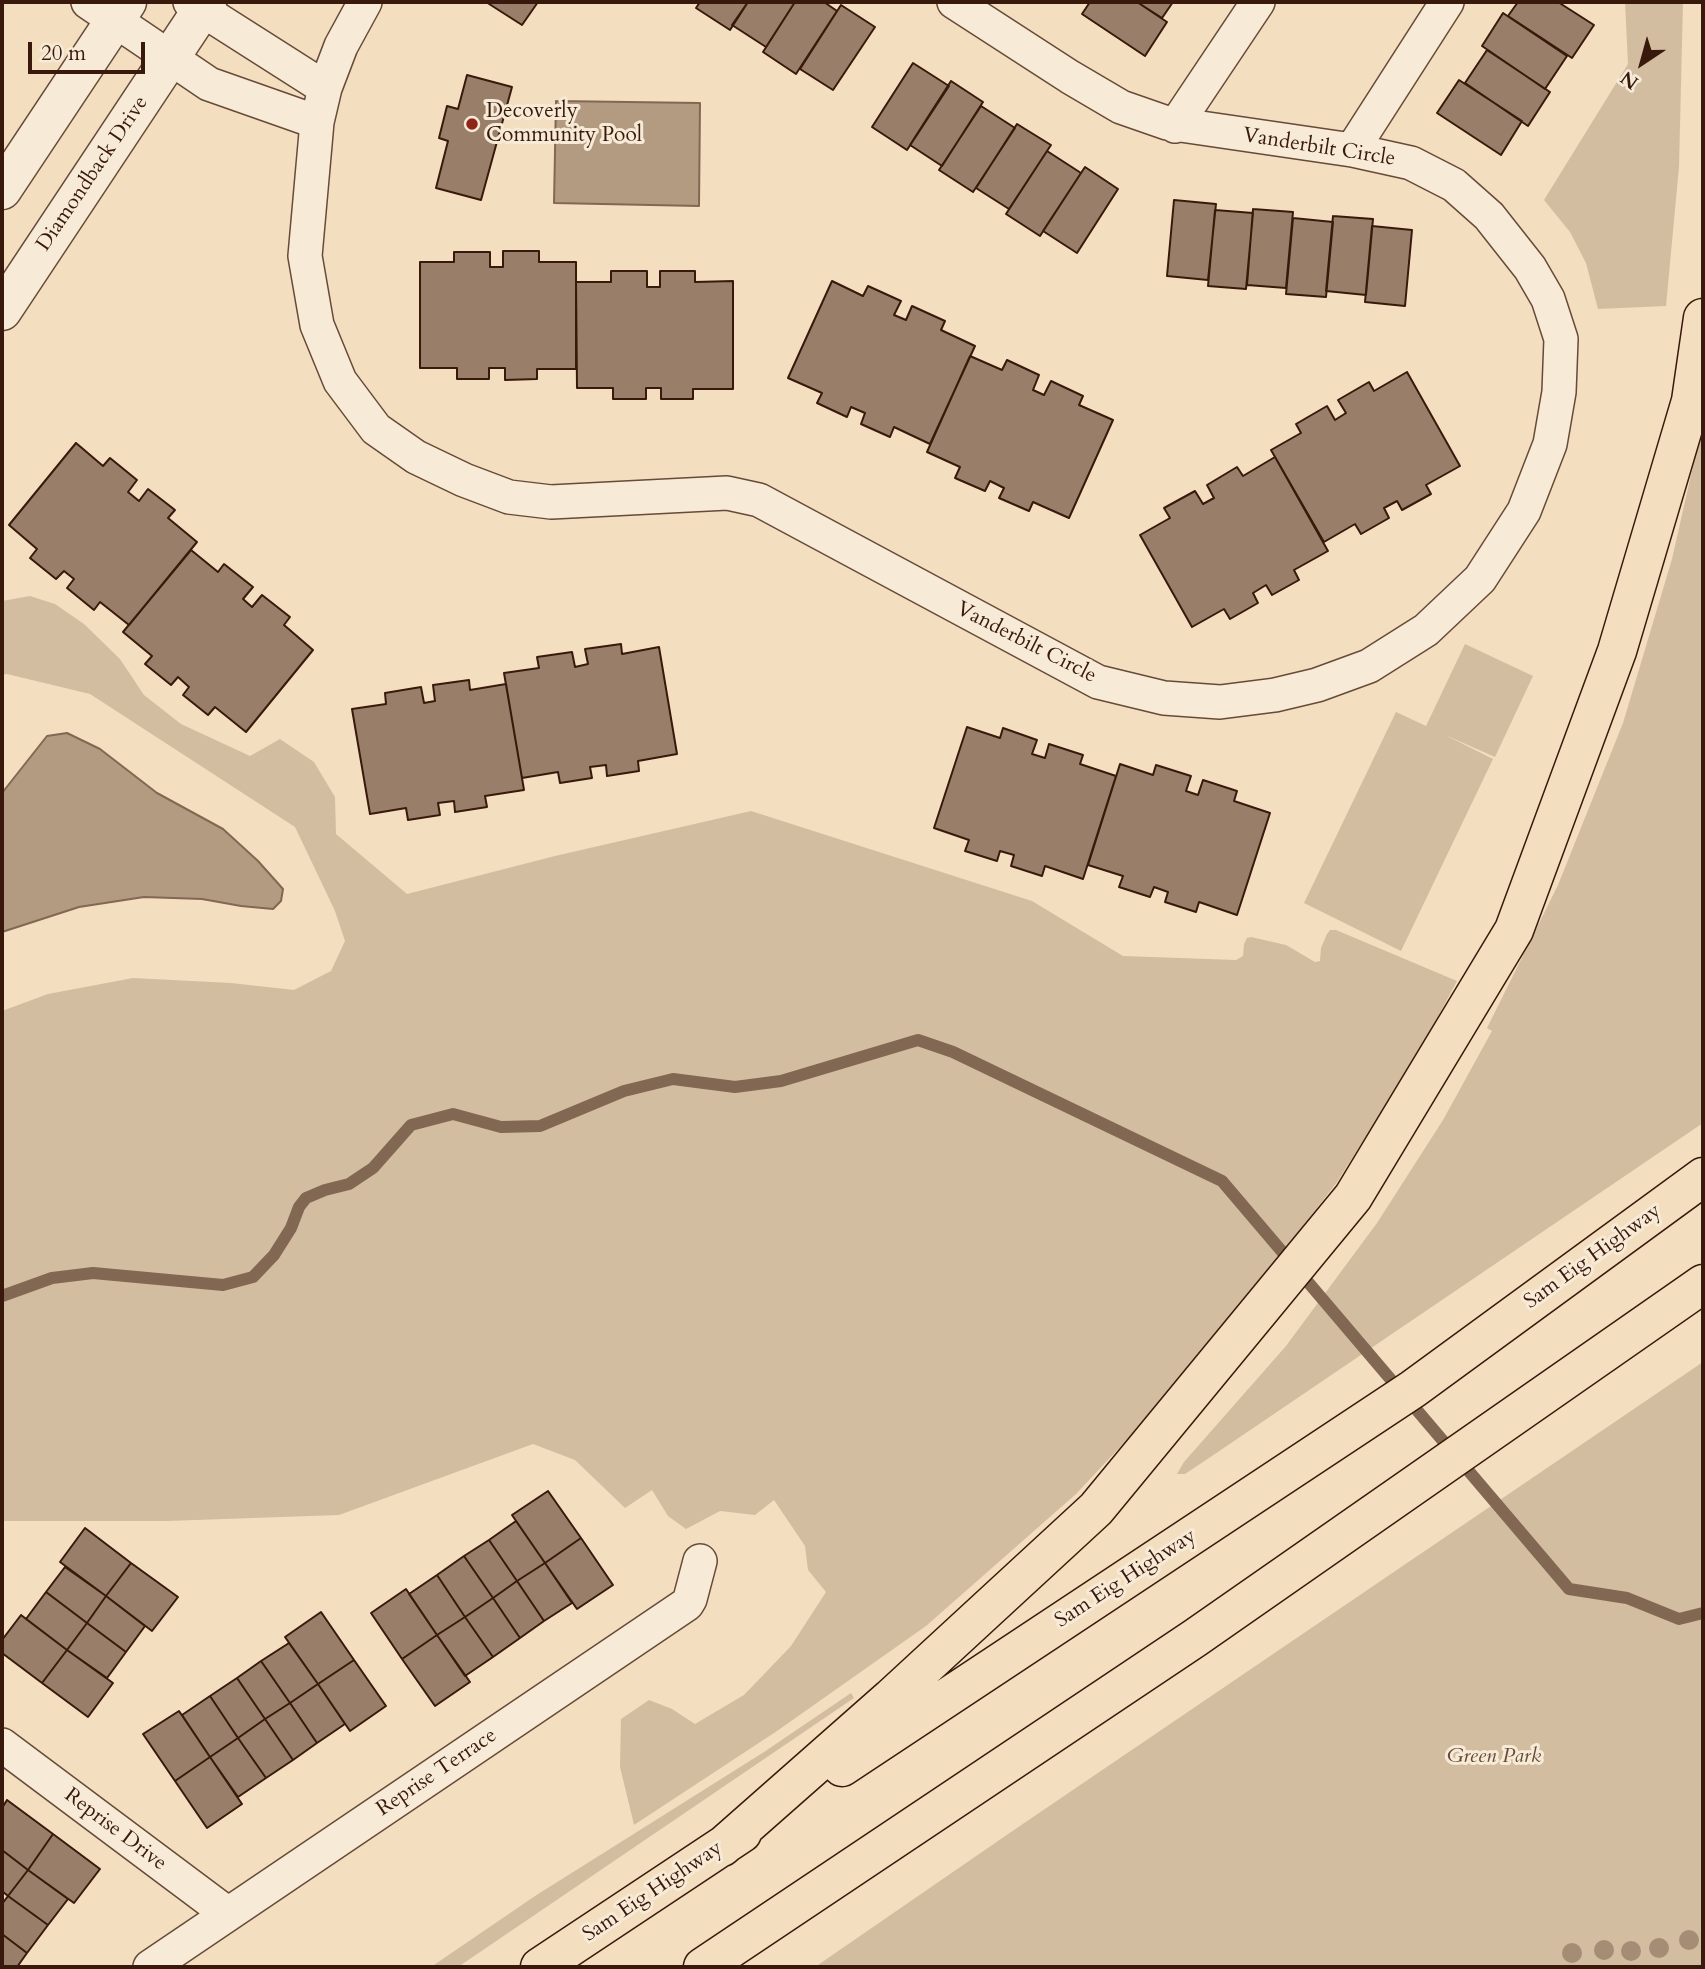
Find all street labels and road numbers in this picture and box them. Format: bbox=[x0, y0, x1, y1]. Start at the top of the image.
street label: Diamondback Drive bbox=[32, 92, 154, 256]
street label: Vanderbilt Circle bbox=[1241, 124, 1397, 172]
street label: Vanderbilt Circle bbox=[952, 597, 1100, 689]
street label: Sam Eig Highway bbox=[1520, 1199, 1666, 1315]
street label: Sam Eig Highway bbox=[1051, 1524, 1201, 1634]
street label: Reprise Terrace bbox=[372, 1724, 502, 1822]
street label: Reprise Drive bbox=[59, 1783, 171, 1877]
street label: Sam Eig Highway bbox=[578, 1836, 728, 1948]

